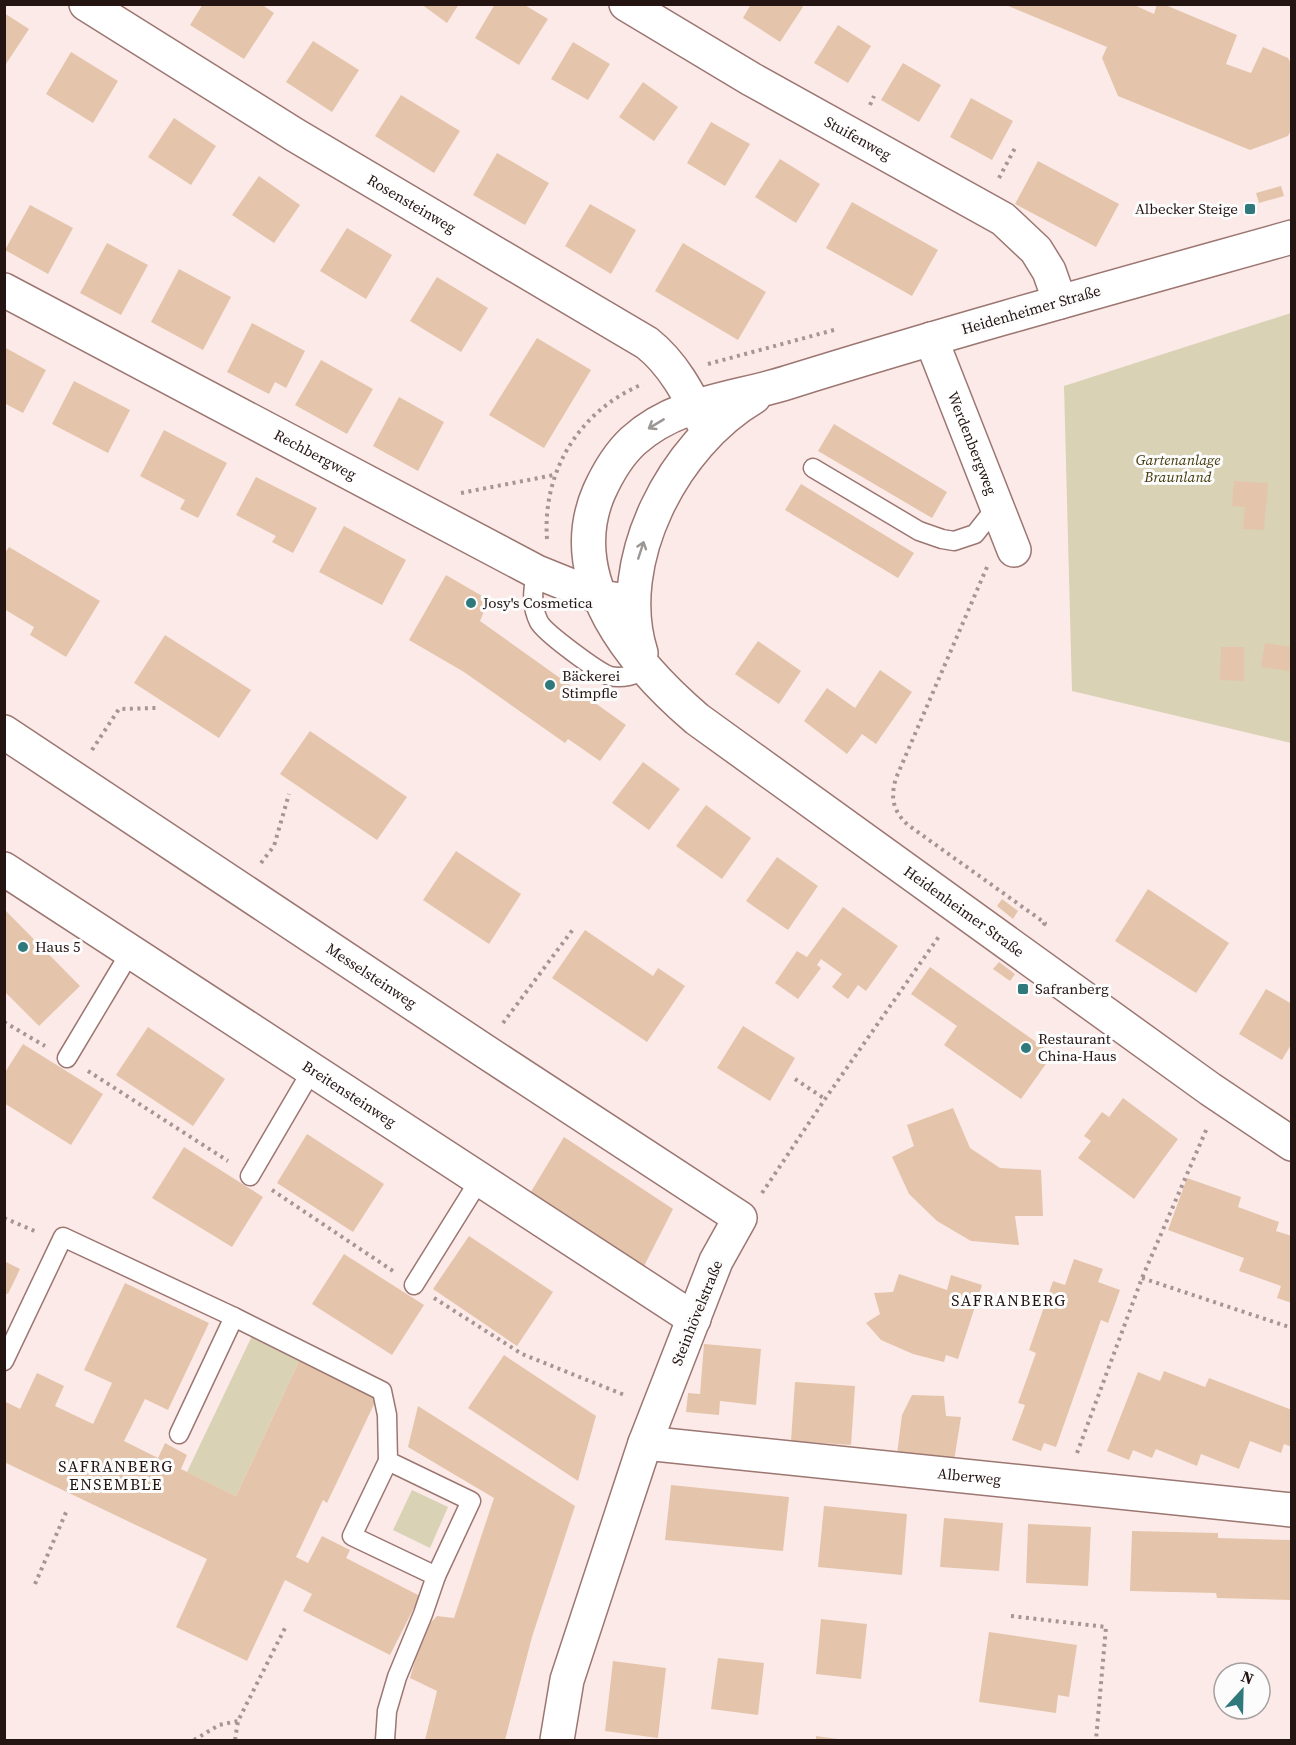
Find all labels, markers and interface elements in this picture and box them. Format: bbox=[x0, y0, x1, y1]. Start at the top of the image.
street label: Stuifenweg bbox=[821, 111, 896, 165]
street label: Rosensteinweg bbox=[363, 169, 460, 238]
place label: Albecker Steige bbox=[1135, 198, 1238, 219]
marker: Albecker Steige bbox=[1243, 202, 1257, 216]
street label: Heidenheimer Straße bbox=[959, 280, 1103, 339]
street label: Werdenbergweg bbox=[943, 388, 1002, 498]
one-way arrow bbox=[648, 419, 665, 431]
street label: Rechbergweg bbox=[270, 424, 360, 485]
park label: Gartenanlage Braunland bbox=[1136, 449, 1220, 487]
one-way arrow bbox=[636, 541, 647, 560]
place label: Josy's Cosmetica bbox=[482, 592, 593, 613]
marker: Josy's Cosmetica bbox=[464, 596, 478, 610]
place label: Bäckerei Stimpfle bbox=[562, 665, 620, 703]
marker: Bäckerei Stimpfle bbox=[543, 678, 557, 692]
street label: Heidenheimer Straße bbox=[900, 860, 1029, 962]
place label: Haus 5 bbox=[35, 936, 80, 957]
street label: Messelsteinweg bbox=[322, 938, 421, 1013]
marker: Haus 5 bbox=[16, 940, 30, 954]
place label: Safranberg bbox=[1035, 978, 1109, 999]
marker: Safranberg bbox=[1016, 982, 1030, 996]
place label: Restaurant China-Haus bbox=[1038, 1028, 1117, 1066]
marker: Restaurant China-Haus bbox=[1019, 1041, 1033, 1055]
street label: Breitensteinweg bbox=[298, 1055, 401, 1132]
street label: Steinhövelstraße bbox=[666, 1257, 727, 1369]
district label: SAFRANBERG bbox=[951, 1289, 1067, 1311]
district label: SAFRANBERG ENSEMBLE bbox=[58, 1455, 174, 1495]
street label: Alberweg bbox=[936, 1462, 1002, 1490]
north arrow bbox=[1212, 1661, 1272, 1721]
text: N bbox=[1238, 1665, 1257, 1690]

